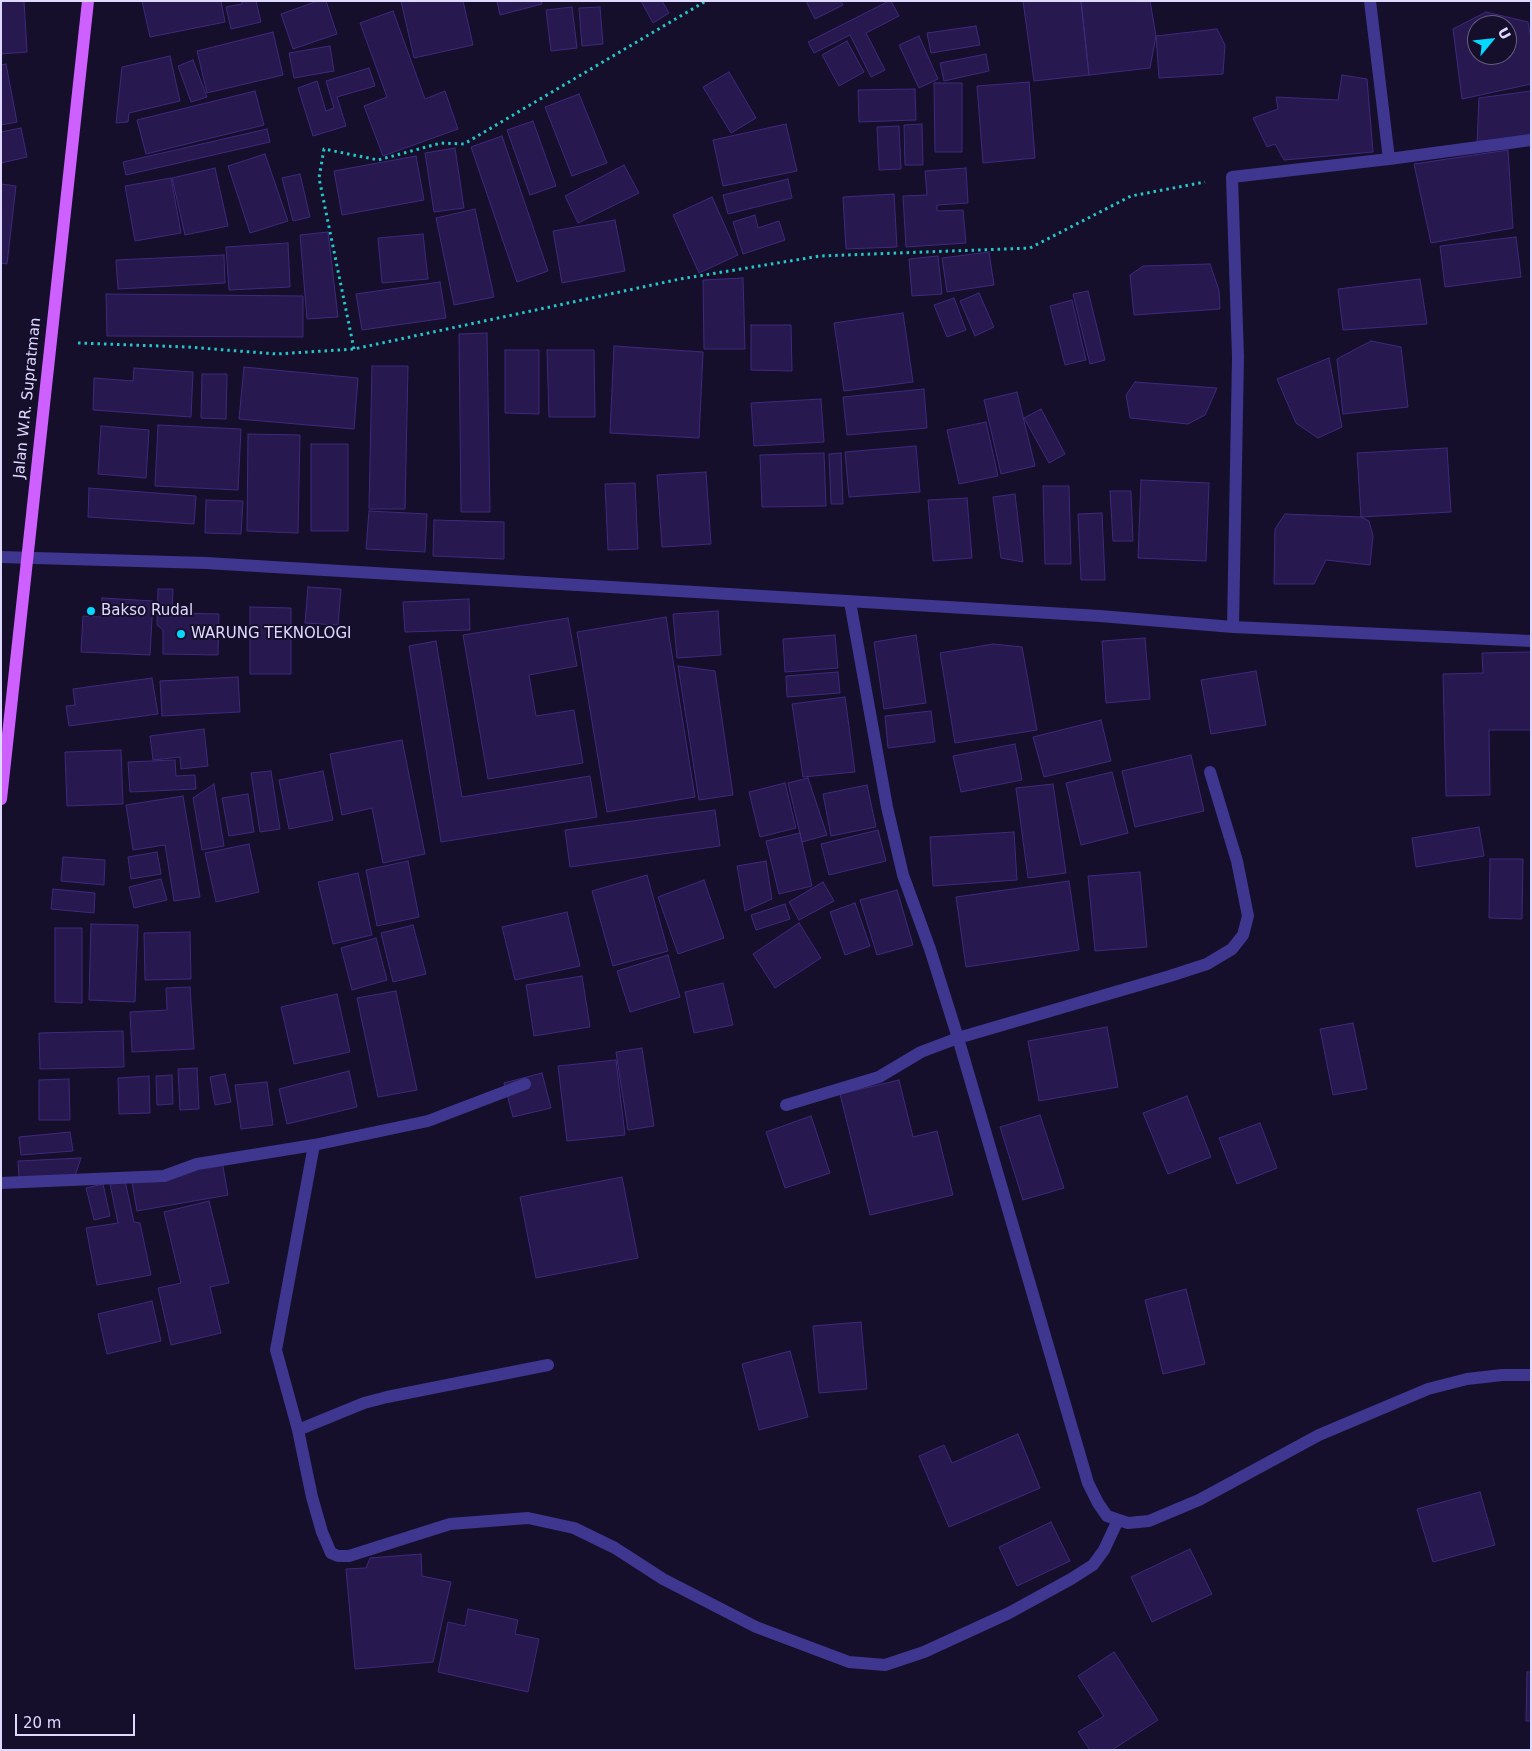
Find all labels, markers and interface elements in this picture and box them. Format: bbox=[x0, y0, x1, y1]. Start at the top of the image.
north arrow bbox=[1467, 15, 1517, 65]
text: U bbox=[1495, 25, 1514, 42]
street label: Jalan W.R. Supratman bbox=[11, 317, 45, 479]
place label: Bakso Rudal bbox=[101, 602, 193, 620]
marker: Bakso Rudal bbox=[85, 605, 97, 617]
place label: WARUNG TEKNOLOGI bbox=[191, 625, 351, 643]
marker: WARUNG TEKNOLOGI bbox=[175, 628, 187, 640]
scale bar bbox=[18, 1704, 138, 1736]
text: 20 m bbox=[23, 1714, 61, 1732]

